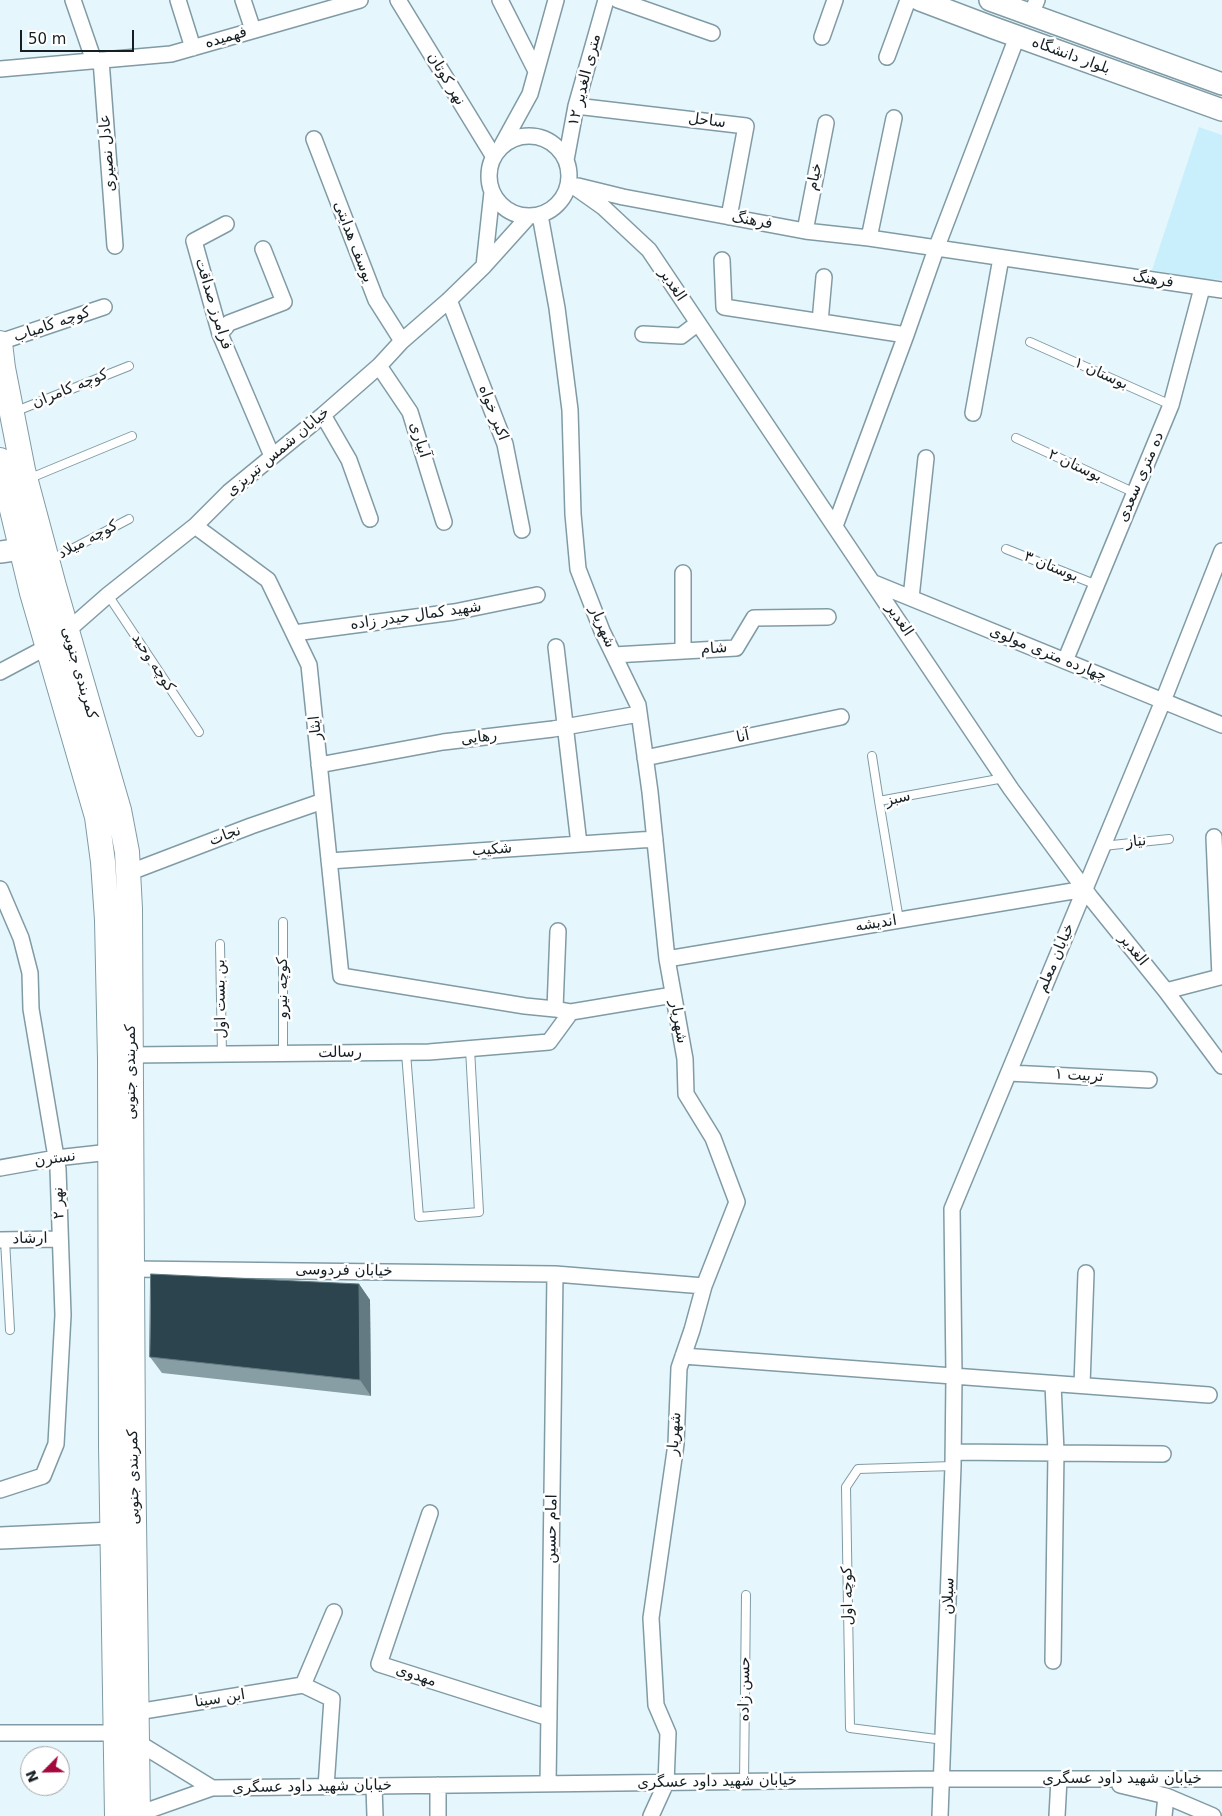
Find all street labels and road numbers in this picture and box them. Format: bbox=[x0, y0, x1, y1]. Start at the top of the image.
street label: فهمیده bbox=[203, 23, 249, 53]
street label: ۱۲ متری الغدیر bbox=[565, 32, 605, 128]
street label: بلوار دانشگاه bbox=[1029, 33, 1113, 79]
street label: نهر کوتان bbox=[423, 49, 469, 109]
street label: ساحل bbox=[687, 110, 727, 132]
street label: عادل نصیری bbox=[96, 114, 120, 192]
street label: خیام bbox=[804, 162, 826, 192]
street label: یوسف هدایتی bbox=[329, 199, 377, 285]
street label: فرهنگ bbox=[730, 209, 774, 233]
street label: فرامرز صداقت bbox=[191, 256, 235, 352]
street label: الغدیر bbox=[654, 265, 690, 305]
street label: فرهنگ bbox=[1131, 268, 1175, 292]
street label: کوچه کامیاب bbox=[11, 303, 93, 347]
street label: بوستان ۱ bbox=[1071, 354, 1131, 394]
street label: کوچه کامران bbox=[29, 366, 111, 412]
street label: اکبر خواه bbox=[474, 383, 512, 443]
street label: خیابان شمس تبریزی bbox=[223, 404, 333, 500]
street label: آبیاری bbox=[405, 420, 433, 460]
street label: ده متری سعدی bbox=[1114, 429, 1168, 525]
street label: بوستان ۲ bbox=[1045, 446, 1105, 486]
street label: کوچه میلاد bbox=[55, 517, 121, 563]
street label: بوستان ۳ bbox=[1021, 548, 1081, 586]
street label: شهید کمال حیدر زاده bbox=[349, 598, 483, 634]
street label: الغدیر bbox=[881, 600, 917, 640]
street label: شهریار bbox=[585, 603, 619, 651]
street label: چهارده متری مولوی bbox=[987, 622, 1109, 686]
street label: کمربندی جنوبی bbox=[57, 625, 101, 721]
street label: کوچه وحید bbox=[128, 630, 178, 696]
street label: شام bbox=[700, 639, 728, 659]
street label: ایثار bbox=[306, 715, 326, 741]
street label: رهایی bbox=[460, 727, 498, 749]
street label: آنا bbox=[735, 727, 751, 747]
street label: سبز bbox=[884, 787, 912, 811]
street label: نجات bbox=[207, 822, 243, 850]
street label: نیاز bbox=[1125, 832, 1147, 852]
street label: شکیب bbox=[471, 840, 513, 860]
street label: اندیشه bbox=[854, 912, 898, 936]
street label: خیابان معلم bbox=[1033, 921, 1079, 995]
street label: الغدیر bbox=[1115, 930, 1151, 970]
street label: کوچه نیرو bbox=[274, 957, 292, 1019]
street label: بن بست اول bbox=[211, 959, 231, 1039]
street label: شهریار bbox=[665, 999, 691, 1045]
street label: کمربندی جنوبی bbox=[122, 1024, 140, 1120]
street label: رسالت bbox=[318, 1044, 362, 1062]
street label: تربیت ۱ bbox=[1054, 1066, 1104, 1086]
street label: نسترن bbox=[33, 1147, 77, 1171]
street label: نهر ۲ bbox=[49, 1187, 69, 1219]
street label: ارشاد bbox=[12, 1230, 48, 1248]
street label: خیابان فردوسی bbox=[295, 1261, 393, 1281]
street label: شهریار bbox=[664, 1412, 686, 1456]
street label: کمربندی جنوبی bbox=[124, 1429, 144, 1525]
street label: امام حسین bbox=[542, 1494, 562, 1564]
street label: کوچه اول bbox=[838, 1566, 858, 1626]
street label: سبلان bbox=[939, 1577, 959, 1615]
street label: حسن زاده bbox=[735, 1656, 755, 1722]
street label: مهدوی bbox=[393, 1661, 439, 1691]
street label: ابن سینا bbox=[194, 1686, 246, 1712]
street label: خیابان شهید داود عسگری bbox=[1042, 1770, 1202, 1788]
street label: خیابان شهید داود عسگری bbox=[637, 1772, 797, 1792]
street label: خیابان شهید داود عسگری bbox=[232, 1777, 392, 1797]

